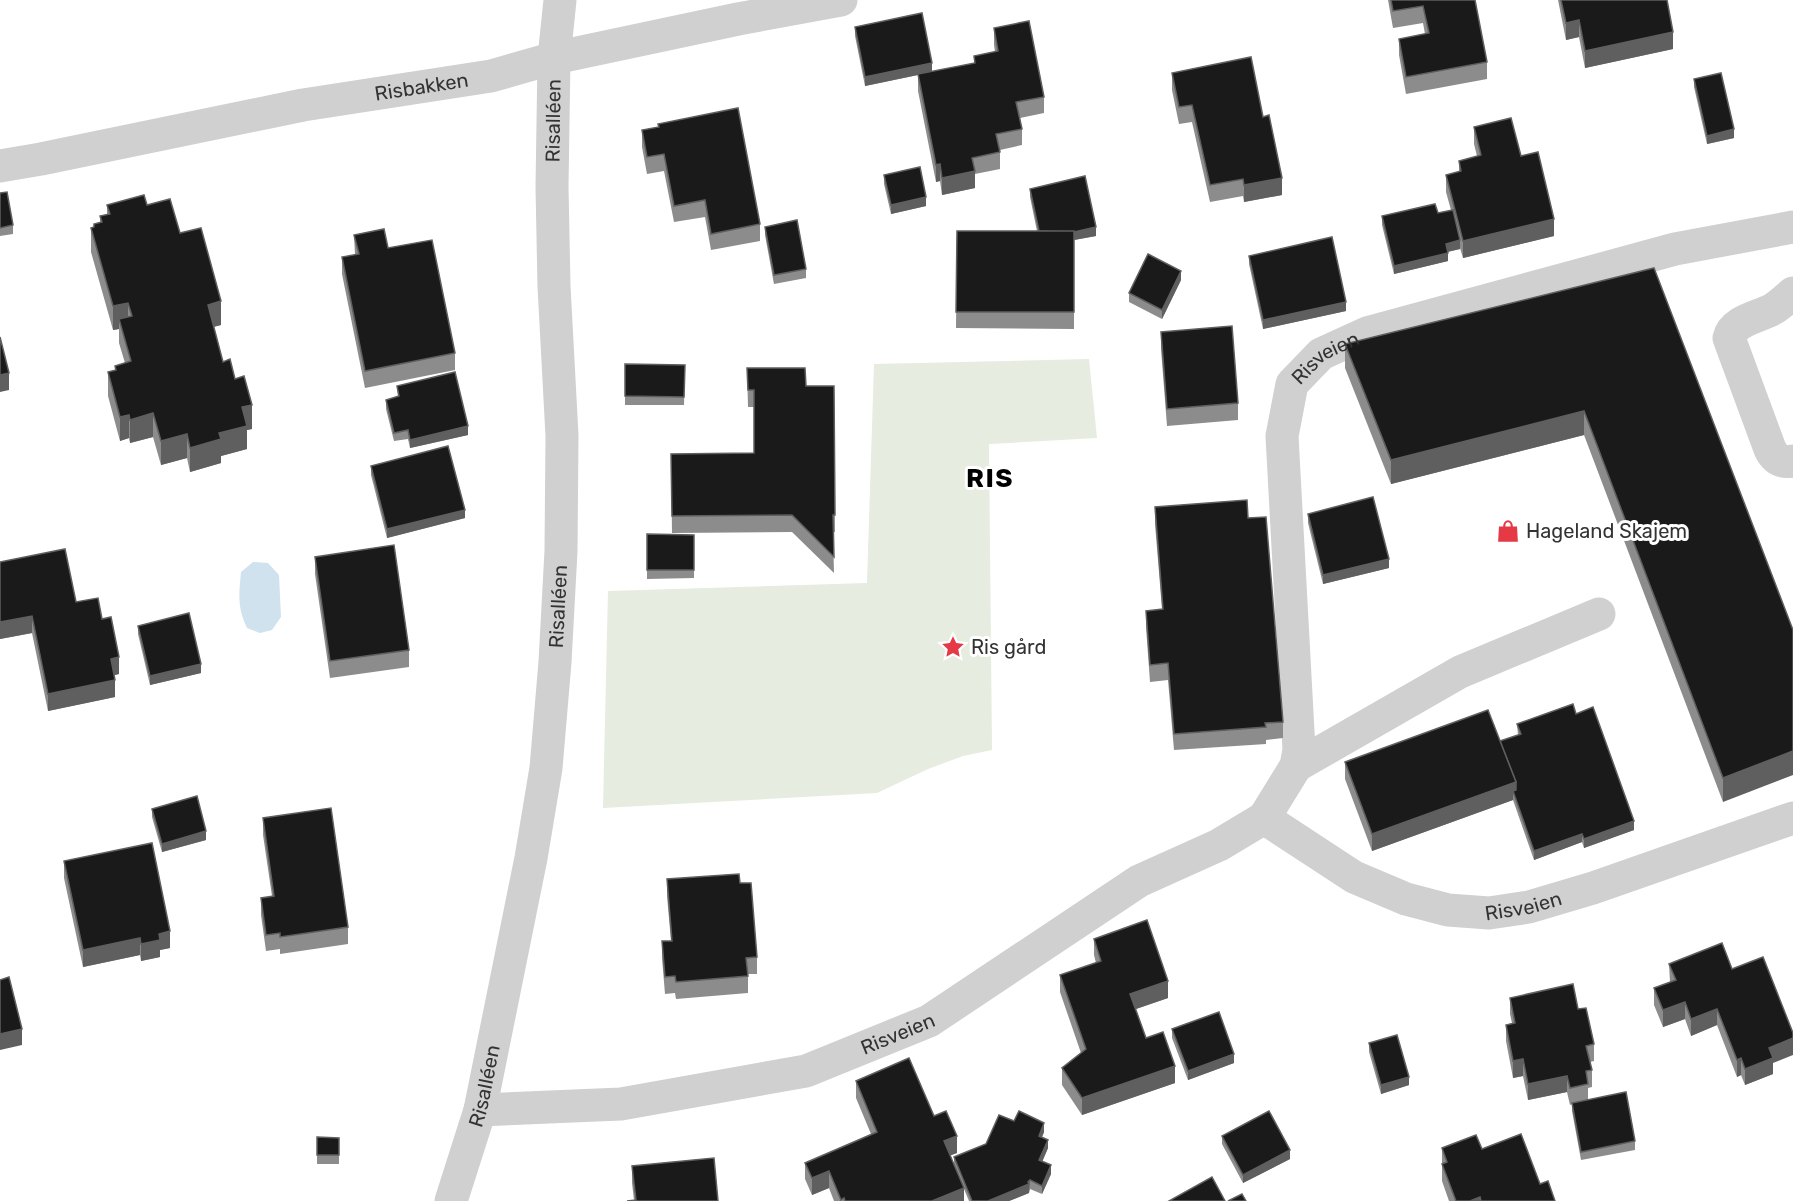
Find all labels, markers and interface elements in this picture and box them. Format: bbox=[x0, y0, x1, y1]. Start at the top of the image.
street label: Risbakken bbox=[373, 68, 470, 106]
street label: Risalléen bbox=[540, 79, 566, 163]
street label: Risveien bbox=[1286, 326, 1363, 389]
district label: RIS bbox=[966, 463, 1014, 494]
shop icon: Hageland Skajem bbox=[1495, 518, 1521, 544]
place label: Hageland Skajem bbox=[1526, 519, 1687, 543]
street label: Risalléen bbox=[544, 564, 572, 649]
place icon: Ris gård bbox=[940, 634, 966, 660]
place label: Ris gård bbox=[971, 635, 1046, 659]
street label: Risveien bbox=[1483, 886, 1565, 925]
street label: Risveien bbox=[857, 1008, 938, 1060]
street label: Risalléen bbox=[463, 1043, 505, 1130]

